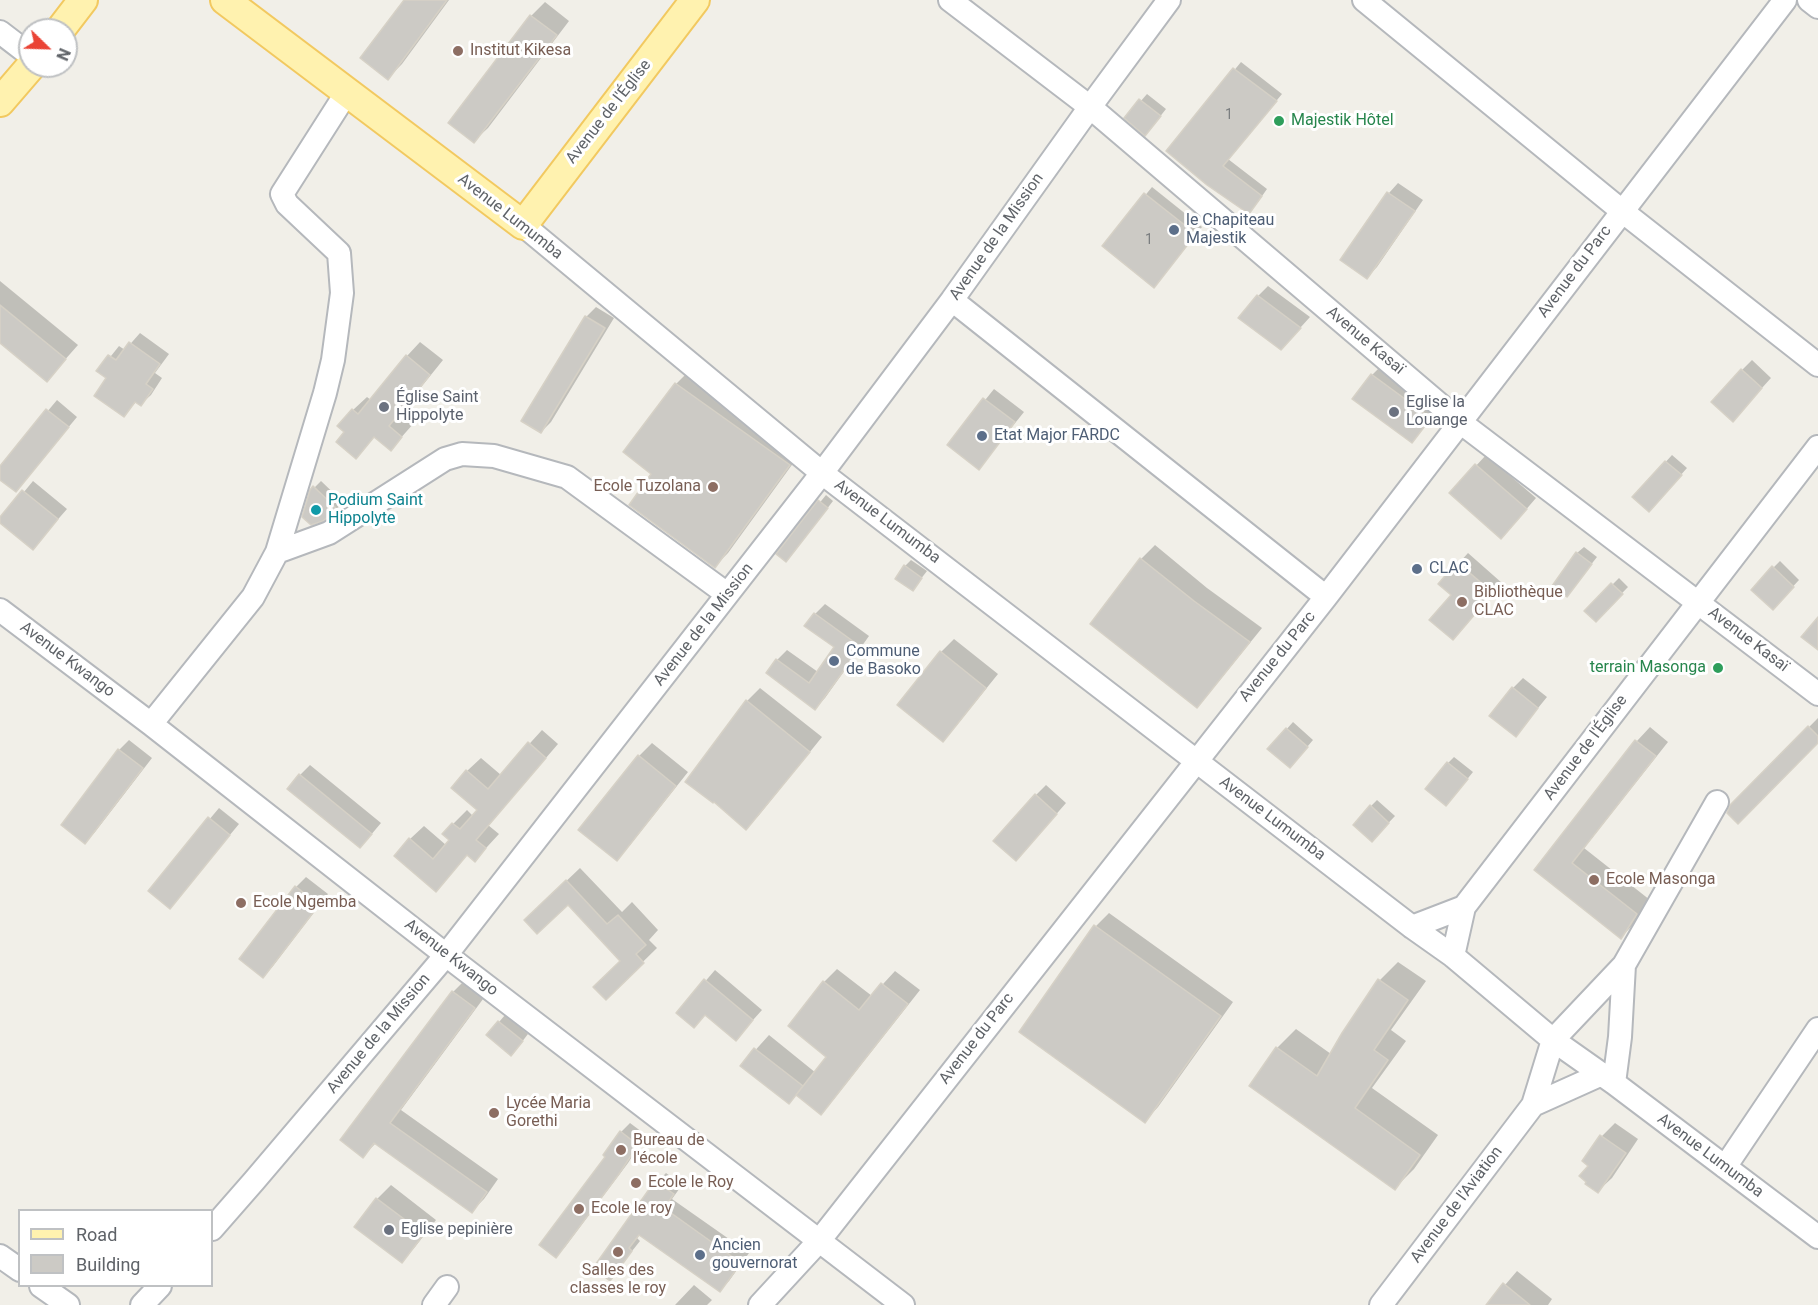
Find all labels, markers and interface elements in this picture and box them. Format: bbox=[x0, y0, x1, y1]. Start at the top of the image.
north arrow bbox=[18, 18, 78, 78]
place label: Institut Kikesa bbox=[470, 41, 571, 61]
marker: Institut Kikesa bbox=[451, 44, 465, 58]
text: N bbox=[52, 46, 74, 63]
street label: Avenue de l'Église bbox=[562, 56, 656, 168]
house number: 1 bbox=[1225, 107, 1233, 123]
place label: Majestik Hôtel bbox=[1291, 111, 1394, 131]
marker: Majestik Hôtel bbox=[1272, 114, 1286, 128]
street label: Avenue Lumumba bbox=[454, 170, 566, 264]
street label: Avenue de la Mission bbox=[946, 170, 1048, 304]
place label: le Chapiteau Majestik bbox=[1186, 211, 1274, 249]
street label: Avenue du Parc bbox=[1534, 222, 1616, 322]
marker: le Chapiteau Majestik bbox=[1167, 223, 1181, 237]
house number: 1 bbox=[1145, 232, 1153, 248]
street label: Avenue Kasaï bbox=[1322, 303, 1408, 379]
place label: Église Saint Hippolyte bbox=[396, 388, 479, 426]
place label: Eglise la Louange bbox=[1406, 393, 1468, 431]
marker: Église Saint Hippolyte bbox=[377, 400, 391, 414]
marker: Eglise la Louange bbox=[1387, 405, 1401, 419]
place label: Etat Major FARDC bbox=[994, 426, 1120, 446]
marker: Etat Major FARDC bbox=[975, 429, 989, 443]
street label: Avenue Lumumba bbox=[830, 476, 944, 568]
place label: Ecole Tuzolana bbox=[594, 477, 701, 497]
marker: Ecole Tuzolana bbox=[706, 480, 720, 494]
place label: Podium Saint Hippolyte bbox=[328, 491, 423, 529]
marker: Podium Saint Hippolyte bbox=[309, 503, 323, 517]
place label: CLAC bbox=[1429, 559, 1469, 579]
street label: Avenue de la Mission bbox=[650, 560, 758, 690]
marker: CLAC bbox=[1410, 562, 1424, 576]
place label: Bibliothèque CLAC bbox=[1474, 583, 1563, 621]
marker: Bibliothèque CLAC bbox=[1455, 595, 1469, 609]
street label: Avenue Kasaï bbox=[1704, 603, 1792, 677]
street label: Avenue du Parc bbox=[1236, 608, 1320, 706]
street label: Avenue Kwango bbox=[16, 618, 118, 702]
place label: Commune de Basoko bbox=[846, 642, 921, 680]
marker: Commune de Basoko bbox=[827, 654, 841, 668]
place label: terrain Masonga bbox=[1590, 658, 1706, 678]
marker: terrain Masonga bbox=[1711, 661, 1725, 675]
street label: Avenue de l'Église bbox=[1540, 692, 1632, 804]
street label: Avenue Lumumba bbox=[1215, 773, 1329, 865]
place label: Ecole Masonga bbox=[1606, 870, 1715, 890]
marker: Ecole Masonga bbox=[1587, 873, 1601, 887]
place label: Ecole Ngemba bbox=[253, 893, 356, 913]
marker: Ecole Ngemba bbox=[234, 896, 248, 910]
street label: Avenue Kwango bbox=[400, 915, 502, 1001]
street label: Avenue de la Mission bbox=[323, 970, 435, 1098]
street label: Avenue du Parc bbox=[935, 990, 1019, 1088]
place label: Lycée Maria Gorethi bbox=[506, 1094, 591, 1132]
marker: Lycée Maria Gorethi bbox=[487, 1106, 501, 1120]
street label: Avenue Lumumba bbox=[1653, 1110, 1767, 1202]
place label: Bureau de l'école bbox=[633, 1131, 705, 1169]
marker: Bureau de l'école bbox=[614, 1143, 628, 1157]
street label: Avenue de l'Aviation bbox=[1407, 1143, 1507, 1267]
place label: Ecole le Roy bbox=[648, 1173, 734, 1193]
marker: Ecole le Roy bbox=[629, 1176, 643, 1190]
place label: Ecole le roy bbox=[591, 1199, 672, 1219]
marker: Ecole le roy bbox=[572, 1202, 586, 1216]
legend bbox=[18, 1209, 213, 1287]
place label: Eglise pepinière bbox=[401, 1220, 513, 1240]
marker: Eglise pepinière bbox=[382, 1223, 396, 1237]
text: Road bbox=[76, 1224, 117, 1245]
place label: Ancien gouvernorat bbox=[712, 1236, 797, 1274]
marker: Salles des classes le roy bbox=[611, 1245, 625, 1259]
marker: Ancien gouvernorat bbox=[693, 1248, 707, 1262]
text: Building bbox=[76, 1254, 140, 1275]
place label: Salles des classes le roy bbox=[570, 1261, 666, 1299]

